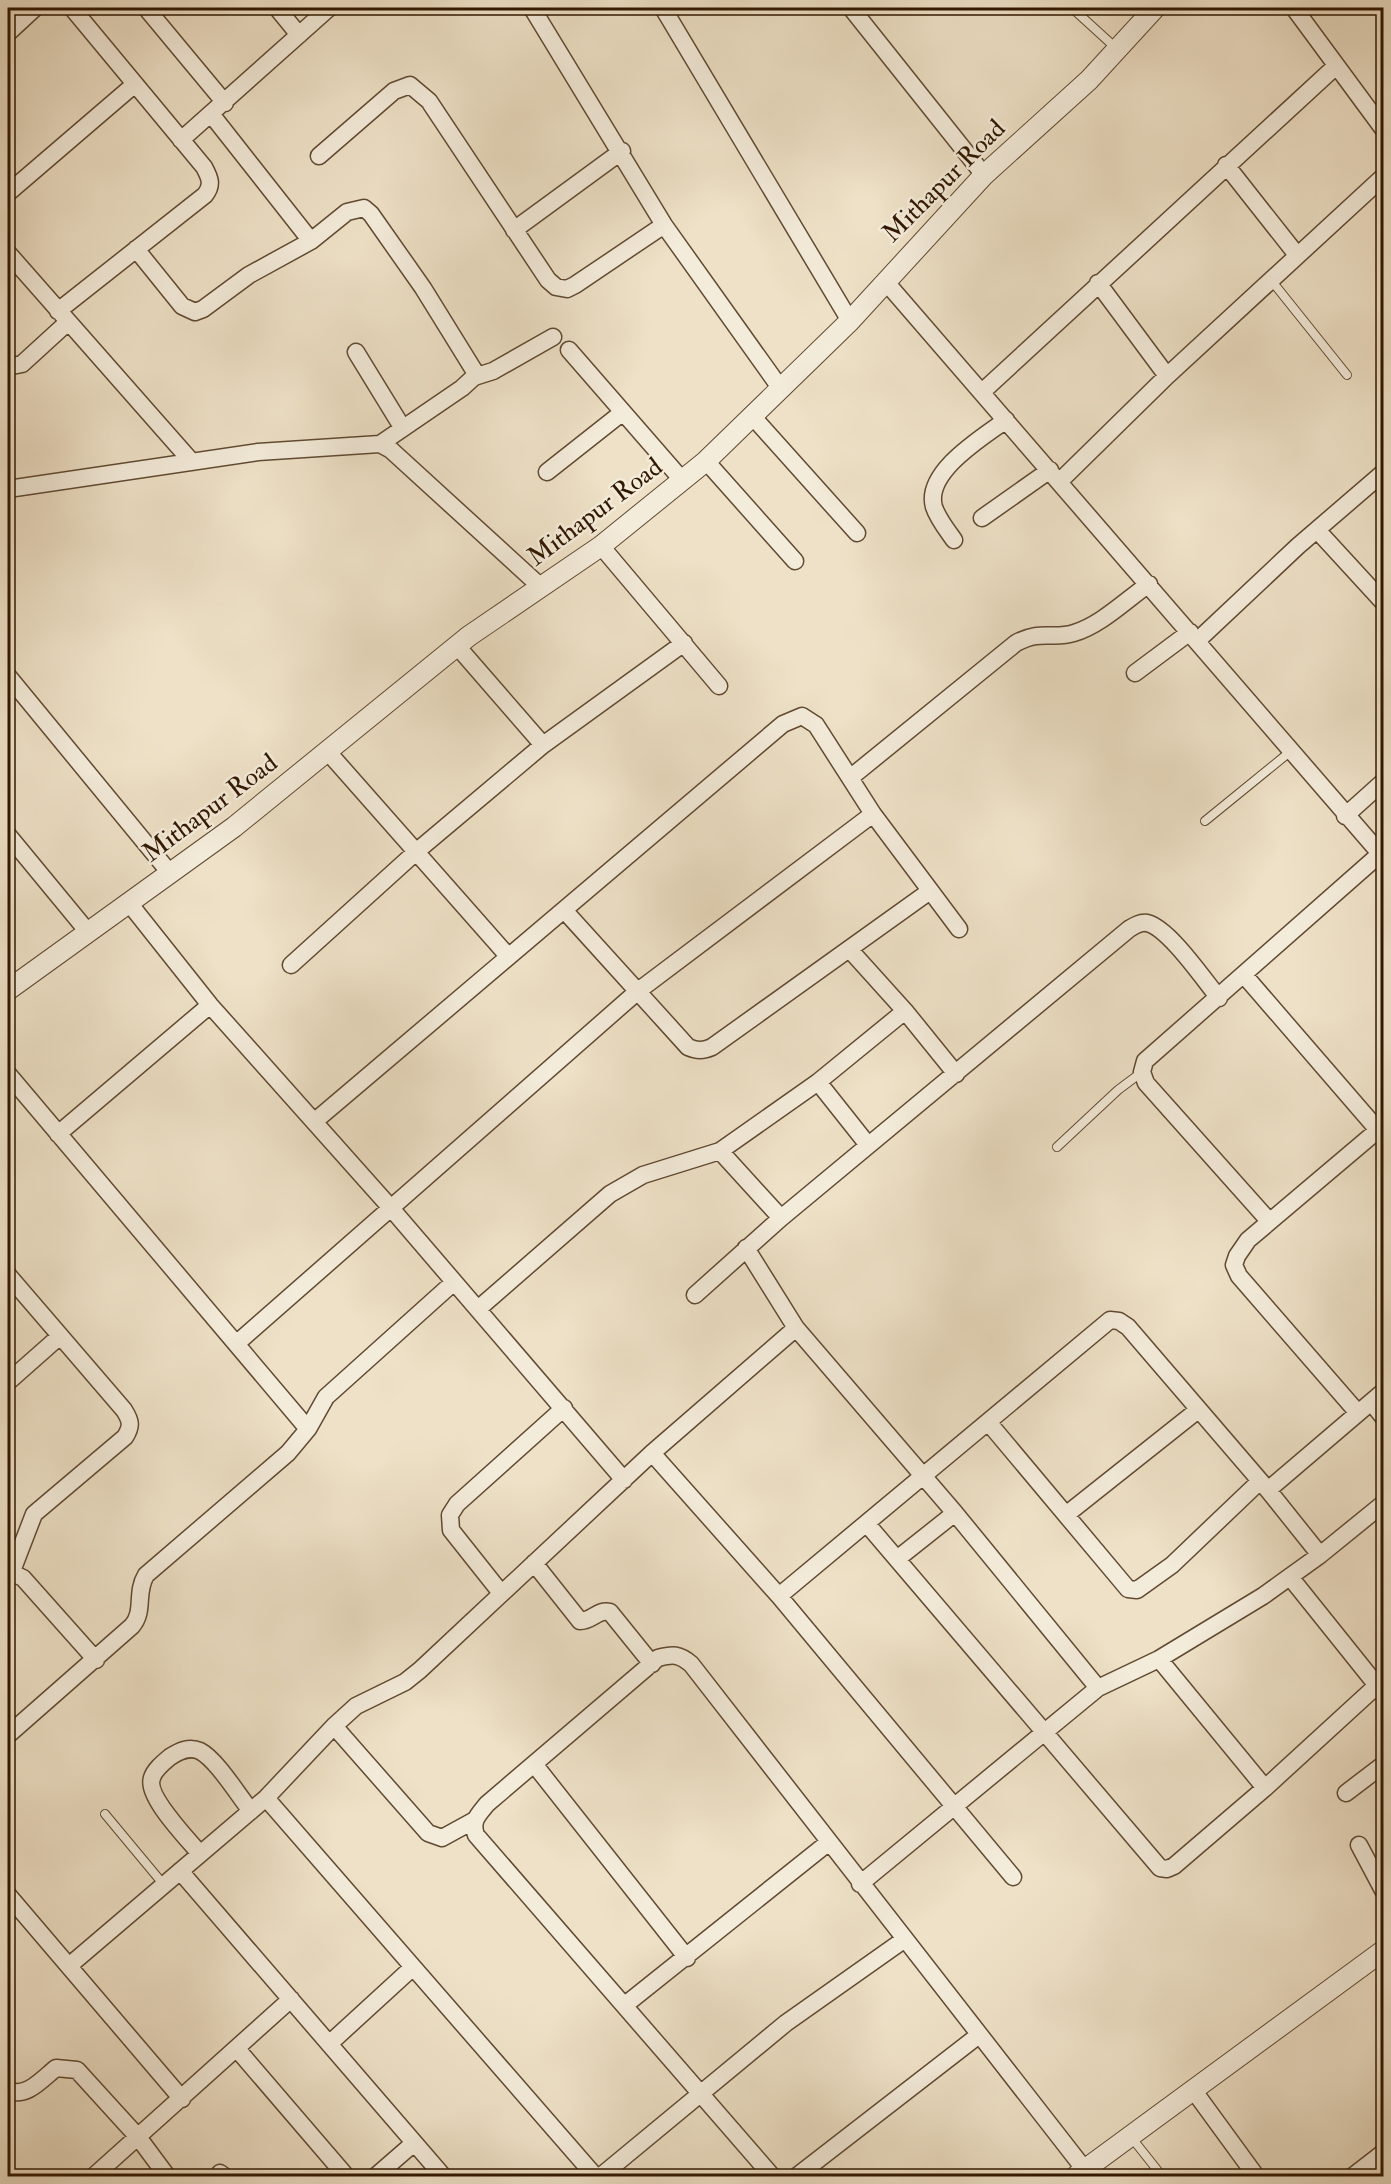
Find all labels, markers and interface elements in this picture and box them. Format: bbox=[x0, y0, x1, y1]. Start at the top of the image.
street label: Mithapur Road bbox=[876, 113, 1013, 250]
street label: Mithapur Road bbox=[521, 451, 670, 574]
street label: Mithapur Road bbox=[136, 747, 285, 870]

